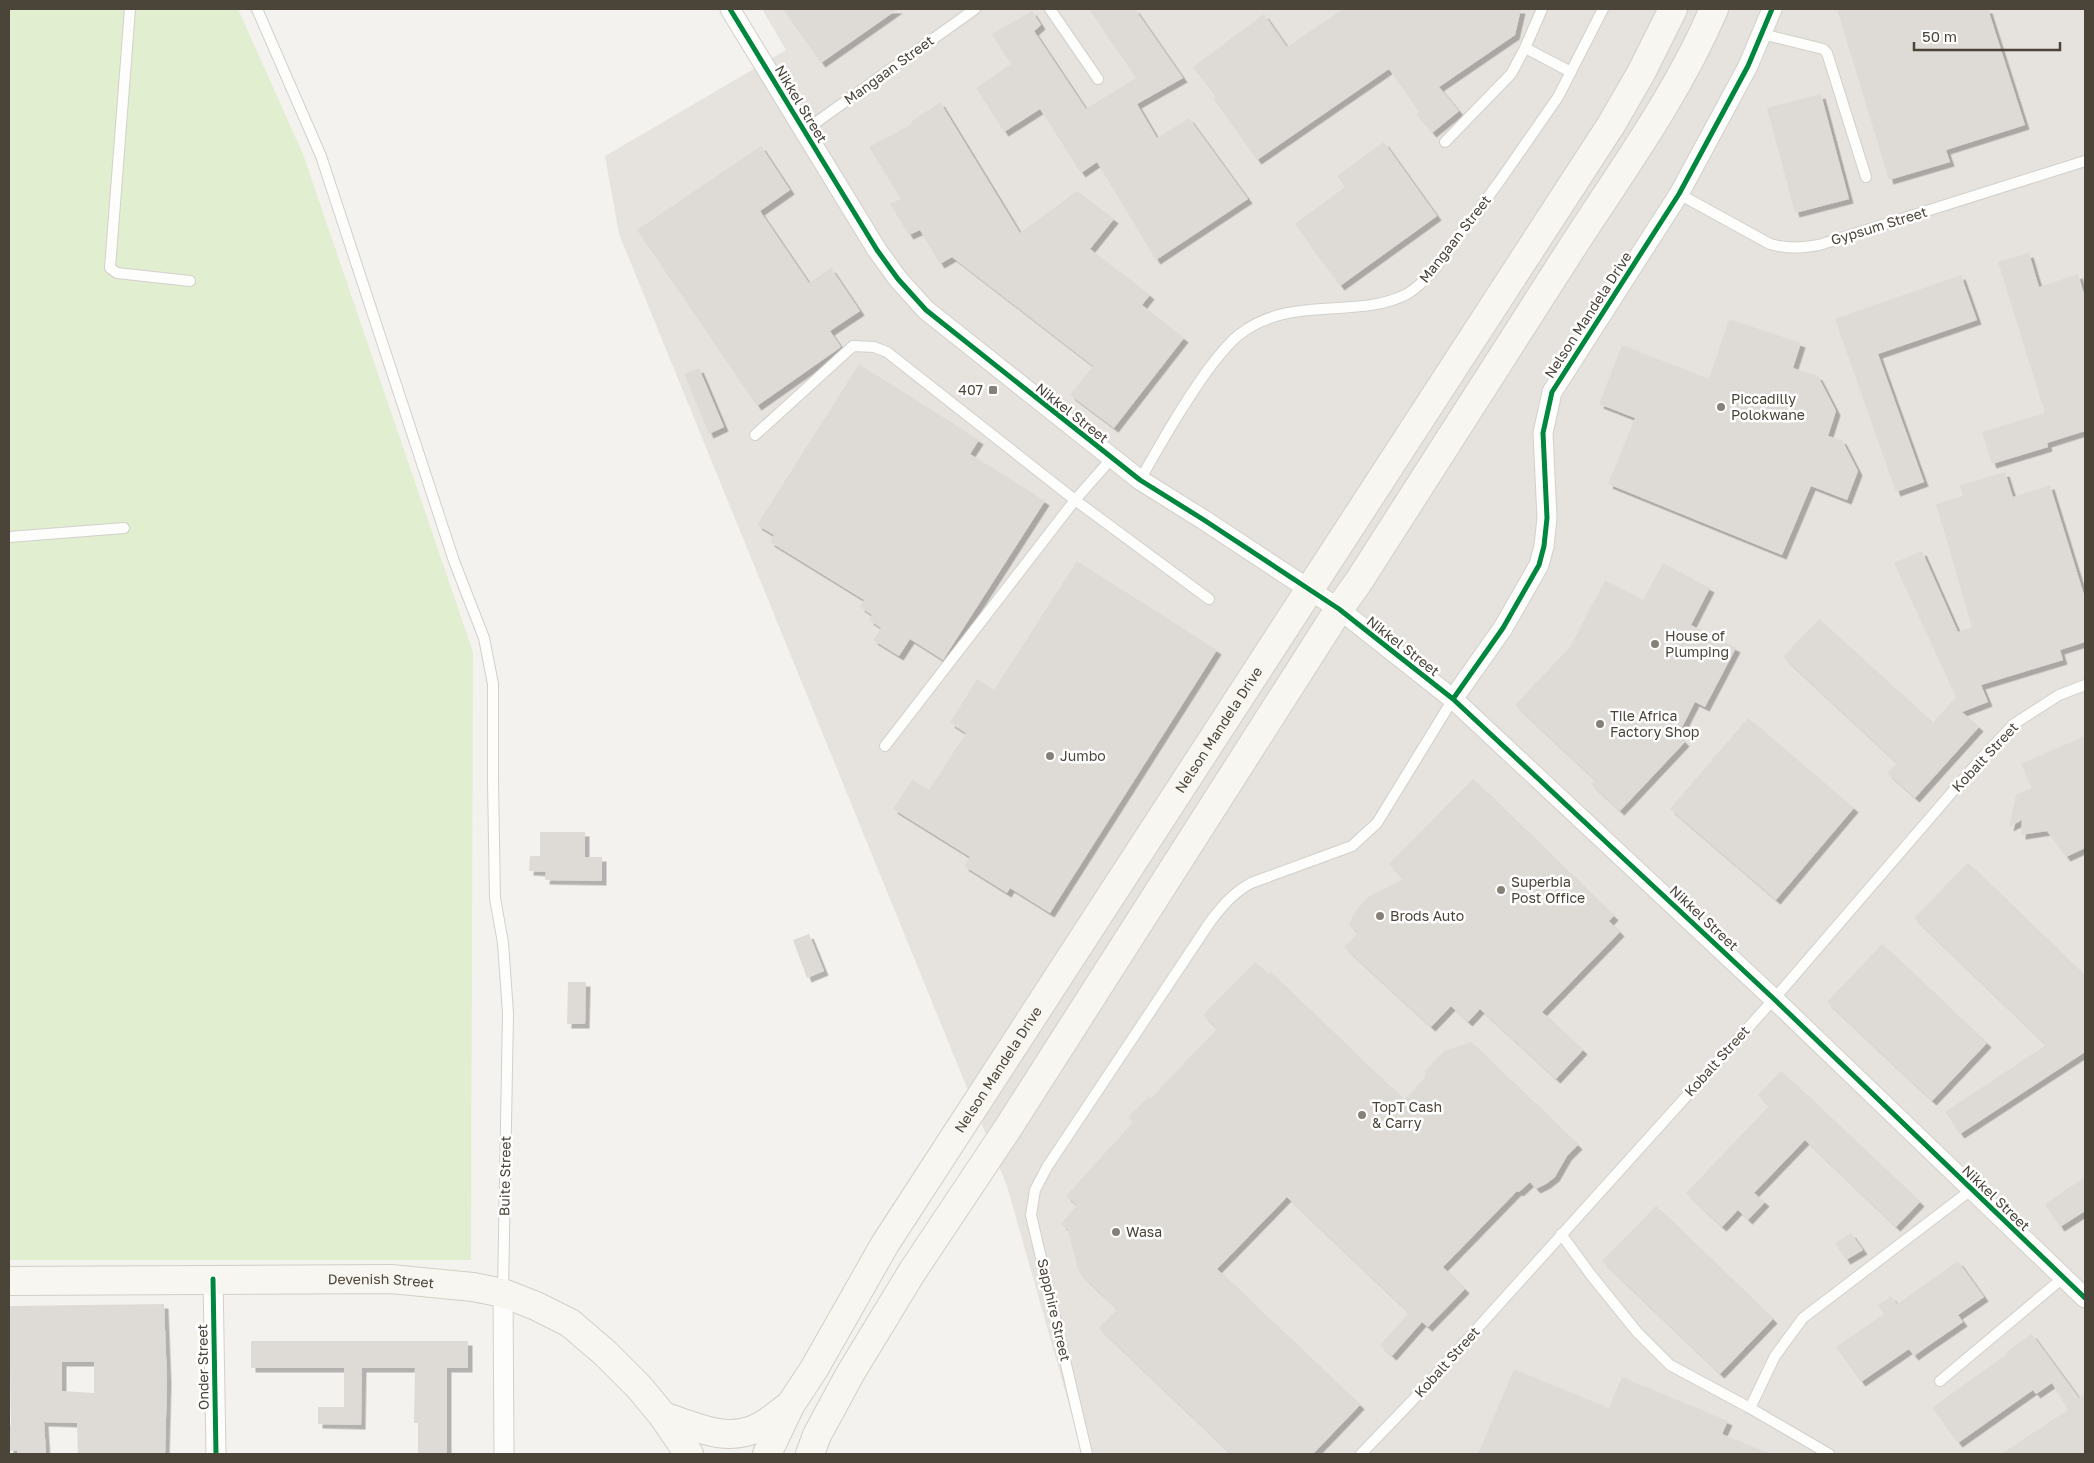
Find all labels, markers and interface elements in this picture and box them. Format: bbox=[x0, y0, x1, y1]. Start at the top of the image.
scale bar bbox=[1914, 20, 2060, 52]
text: 50 m bbox=[1922, 27, 1957, 45]
street label: Mangaan Street bbox=[841, 31, 937, 108]
street label: Nikkel Street bbox=[772, 62, 831, 146]
street label: Mangaan Street bbox=[1415, 191, 1494, 286]
street label: Gypsum Street bbox=[1829, 203, 1929, 248]
street label: Nelson Mandela Drive bbox=[1540, 248, 1635, 381]
street label: Nikkel Street bbox=[1033, 379, 1112, 446]
place label: 407 bbox=[958, 381, 983, 398]
marker: 407 bbox=[987, 384, 999, 396]
place label: Piccadilly Polokwane bbox=[1731, 390, 1805, 423]
marker: Piccadilly Polokwane bbox=[1715, 401, 1727, 413]
street label: Nikkel Street bbox=[1364, 612, 1443, 679]
place label: House of Plumping bbox=[1665, 627, 1729, 660]
marker: House of Plumping bbox=[1649, 638, 1661, 650]
street label: Nelson Mandela Drive bbox=[1171, 663, 1265, 796]
place label: Tile Africa Factory Shop bbox=[1610, 707, 1699, 740]
marker: Tile Africa Factory Shop bbox=[1594, 718, 1606, 730]
street label: Kobalt Street bbox=[1948, 718, 2021, 795]
place label: Jumbo bbox=[1060, 747, 1106, 764]
marker: Jumbo bbox=[1044, 750, 1056, 762]
place label: Superbia Post Office bbox=[1511, 873, 1585, 906]
street label: Nikkel Street bbox=[1667, 882, 1742, 954]
marker: Superbia Post Office bbox=[1495, 884, 1507, 896]
place label: Brods Auto bbox=[1390, 907, 1464, 924]
marker: Brods Auto bbox=[1374, 910, 1386, 922]
street label: Nelson Mandela Drive bbox=[951, 1003, 1045, 1136]
street label: Kobalt Street bbox=[1681, 1022, 1753, 1099]
place label: TopT Cash & Carry bbox=[1372, 1098, 1442, 1131]
marker: TopT Cash & Carry bbox=[1356, 1109, 1368, 1121]
street label: Buite Street bbox=[495, 1136, 514, 1216]
street label: Nikkel Street bbox=[1959, 1161, 2034, 1234]
place label: Wasa bbox=[1126, 1223, 1162, 1240]
marker: Wasa bbox=[1110, 1226, 1122, 1238]
street label: Sapphire Street bbox=[1034, 1257, 1075, 1363]
street label: Devenish Street bbox=[328, 1270, 435, 1291]
street label: Kobalt Street bbox=[1411, 1323, 1483, 1400]
street label: Onder Street bbox=[193, 1324, 212, 1410]

